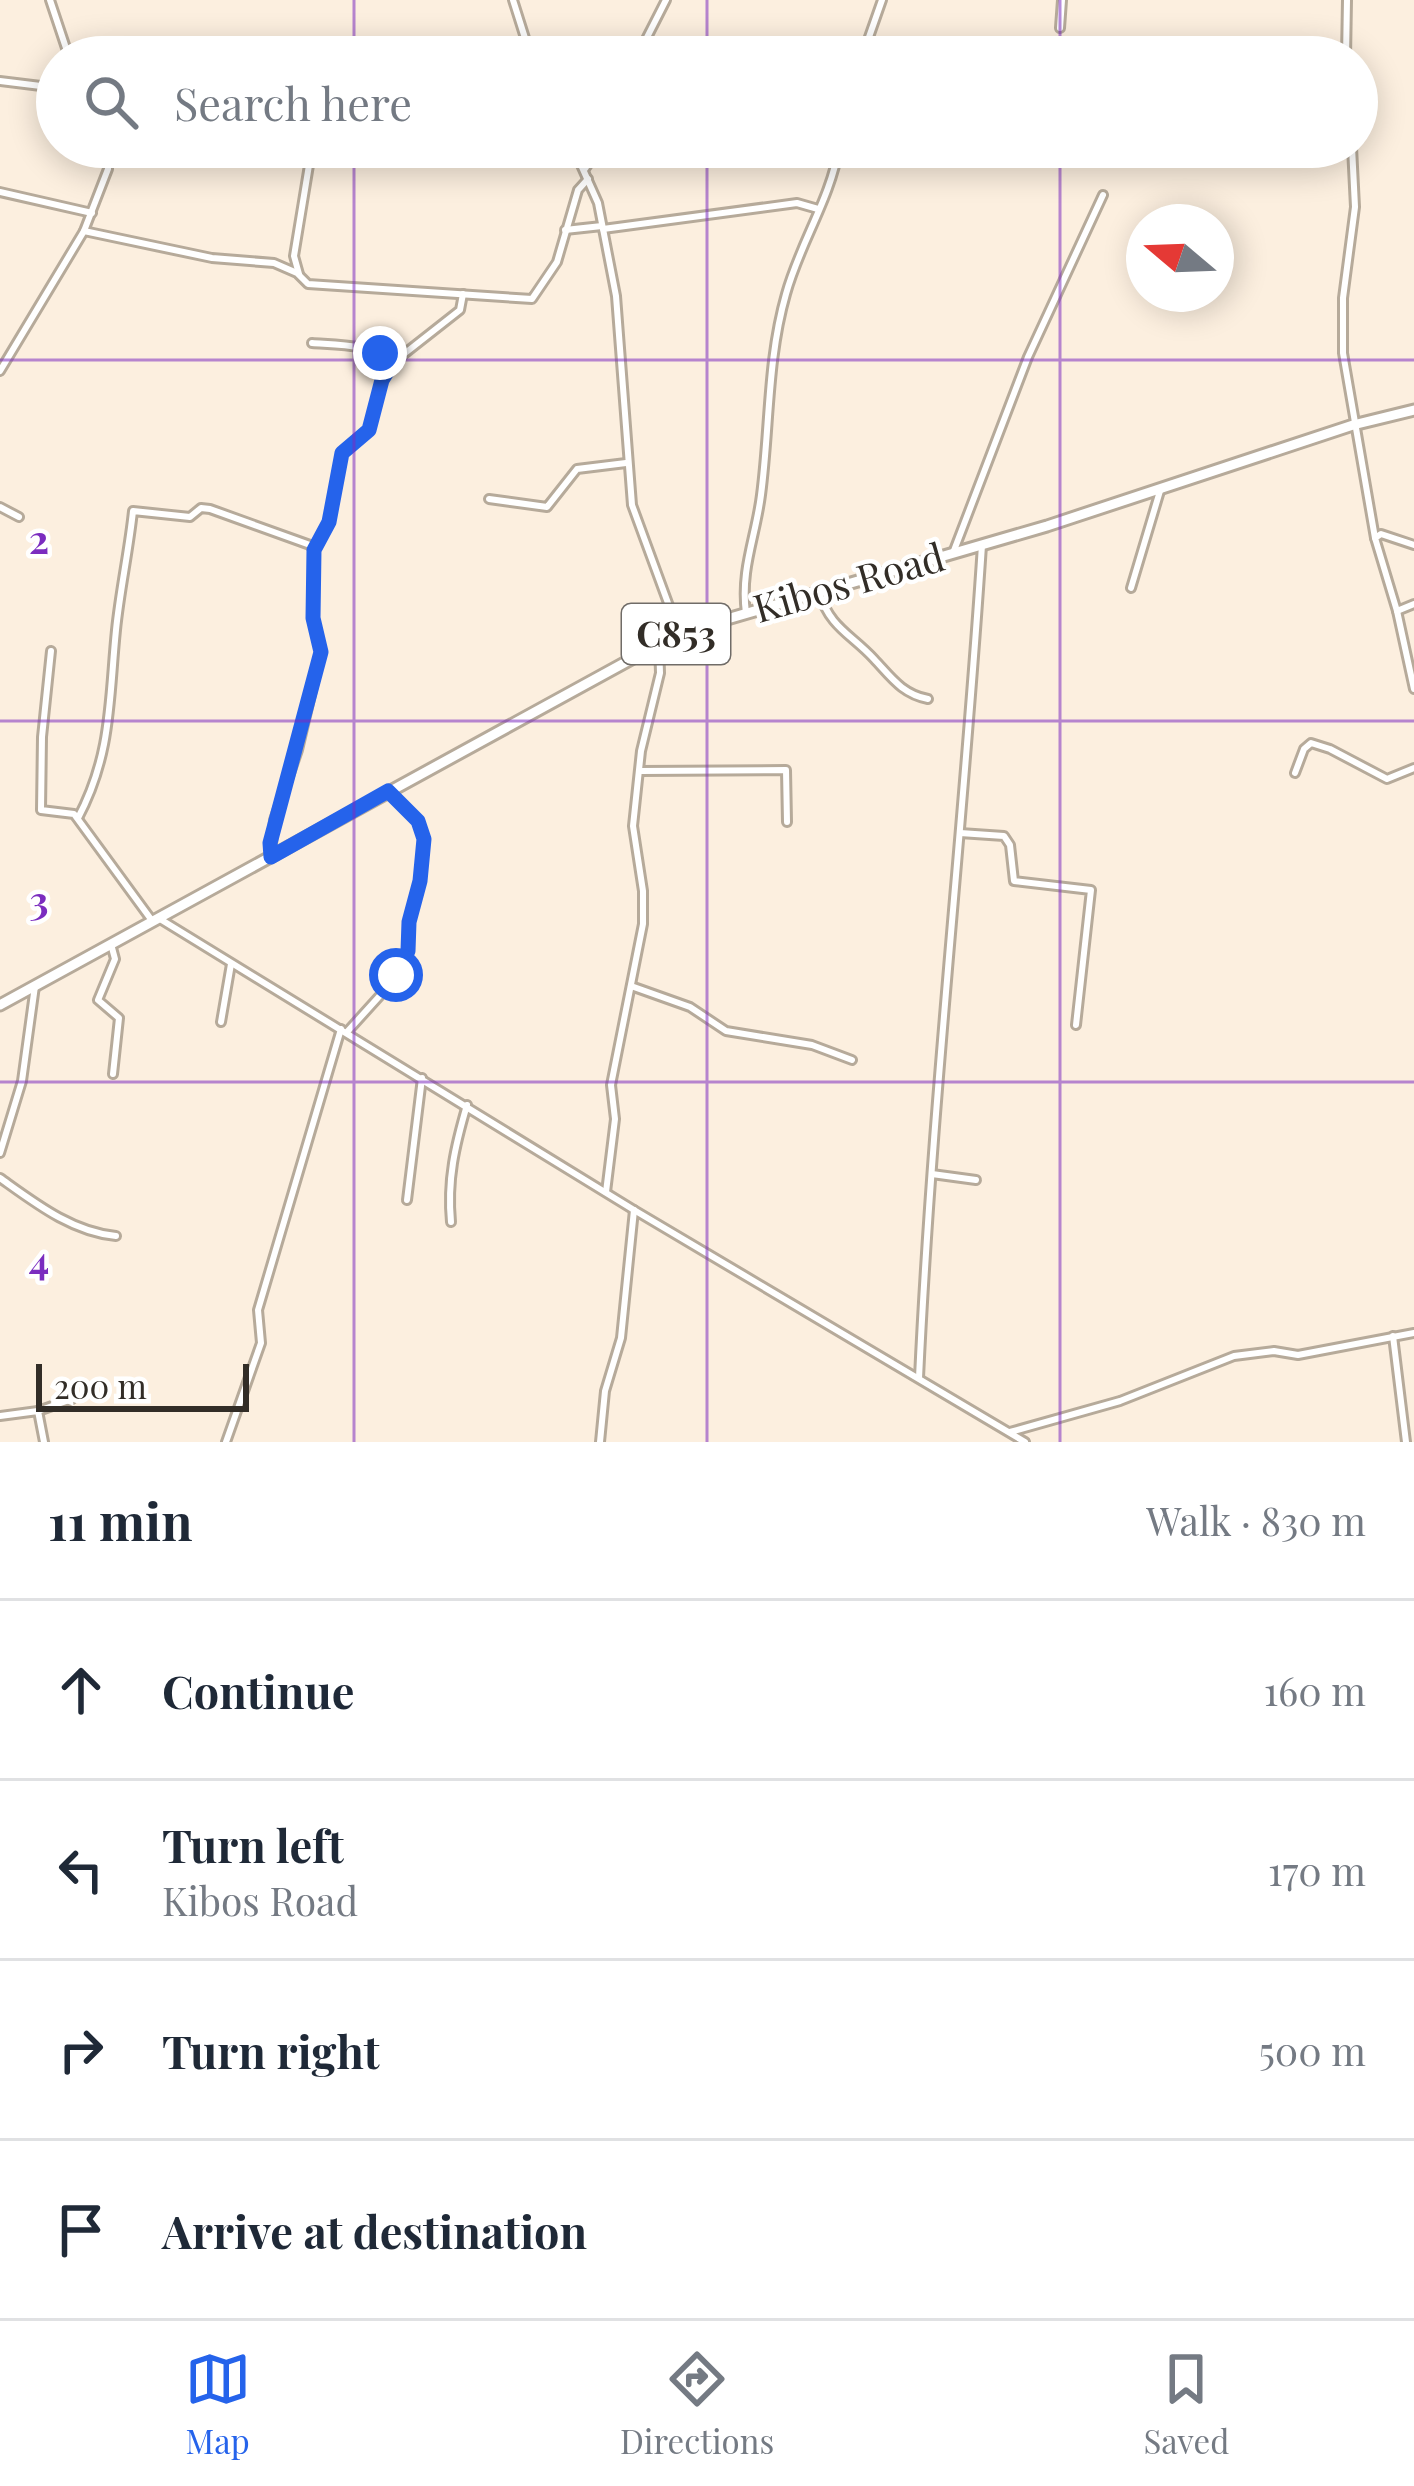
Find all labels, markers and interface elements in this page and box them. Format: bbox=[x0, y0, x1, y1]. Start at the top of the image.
search box bbox=[36, 36, 1378, 168]
icon: search bbox=[78, 69, 144, 135]
text: Search here bbox=[174, 72, 412, 132]
north arrow bbox=[1126, 204, 1234, 312]
route end bbox=[353, 326, 407, 380]
text: 2 bbox=[29, 512, 49, 564]
street label: Kibos Road bbox=[747, 529, 950, 633]
road number: C853 bbox=[622, 604, 730, 664]
text: 3 bbox=[29, 873, 49, 925]
route start bbox=[369, 948, 423, 1002]
text: 4 bbox=[29, 1233, 49, 1285]
scale bar bbox=[36, 1358, 249, 1411]
text: 200 m bbox=[54, 1363, 147, 1407]
text: 11 min bbox=[48, 1486, 192, 1554]
text: Walk · 830 m bbox=[1146, 1494, 1366, 1546]
icon: ahead bbox=[48, 1657, 114, 1723]
text: Continue bbox=[162, 1660, 354, 1720]
text: 160 m bbox=[1264, 1664, 1366, 1716]
text: Turn left bbox=[162, 1814, 344, 1874]
icon: left bbox=[48, 1837, 114, 1903]
text: 170 m bbox=[1268, 1844, 1366, 1896]
text: Kibos Road bbox=[162, 1874, 358, 1926]
icon: right bbox=[48, 2017, 114, 2083]
text: Turn right bbox=[162, 2020, 380, 2080]
text: 500 m bbox=[1259, 2024, 1366, 2076]
icon: arrive bbox=[48, 2197, 114, 2263]
text: Arrive at destination bbox=[162, 2200, 587, 2260]
tab: Map bbox=[185, 2346, 251, 2462]
tab: Directions bbox=[620, 2346, 774, 2462]
tab: Saved bbox=[1144, 2346, 1229, 2462]

